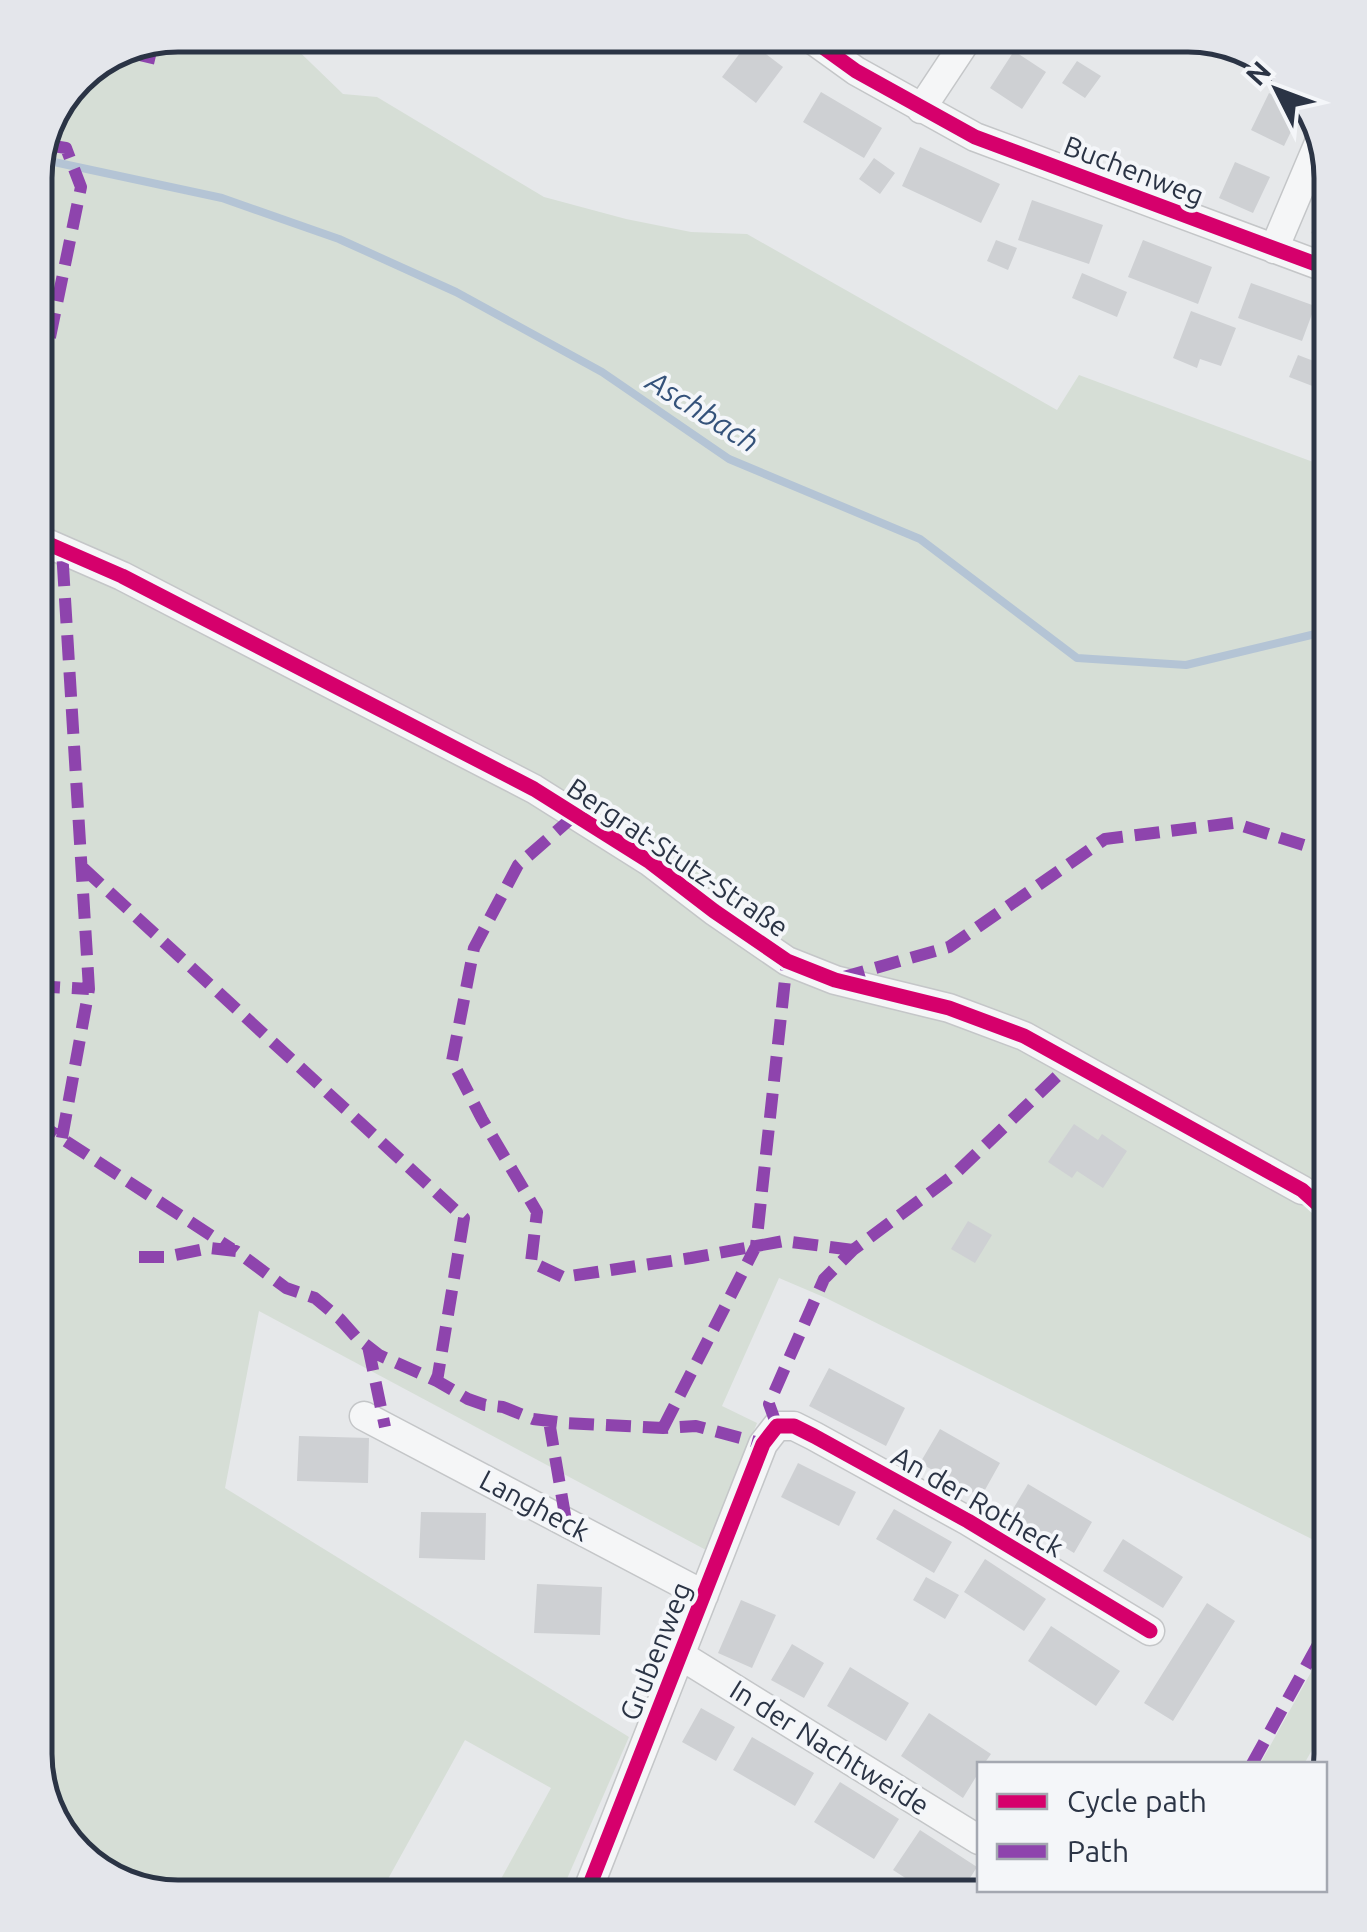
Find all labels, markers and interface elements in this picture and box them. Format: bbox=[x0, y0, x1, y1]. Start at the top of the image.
north arrow bbox=[1227, 40, 1327, 140]
text: N bbox=[1240, 55, 1277, 91]
street label: Buchenweg bbox=[1060, 129, 1208, 211]
water label: Aschbach bbox=[639, 362, 765, 459]
street label: Bergrat-Stutz-Straße bbox=[562, 771, 794, 943]
street label: An der Rotheck bbox=[887, 1439, 1069, 1563]
street label: Langheck bbox=[475, 1463, 595, 1547]
street label: Grubenweg bbox=[613, 1577, 697, 1725]
street label: In der Nachtweide bbox=[725, 1673, 935, 1821]
legend bbox=[977, 1762, 1327, 1892]
text: Cycle path bbox=[1067, 1784, 1207, 1818]
text: Path bbox=[1067, 1834, 1129, 1868]

